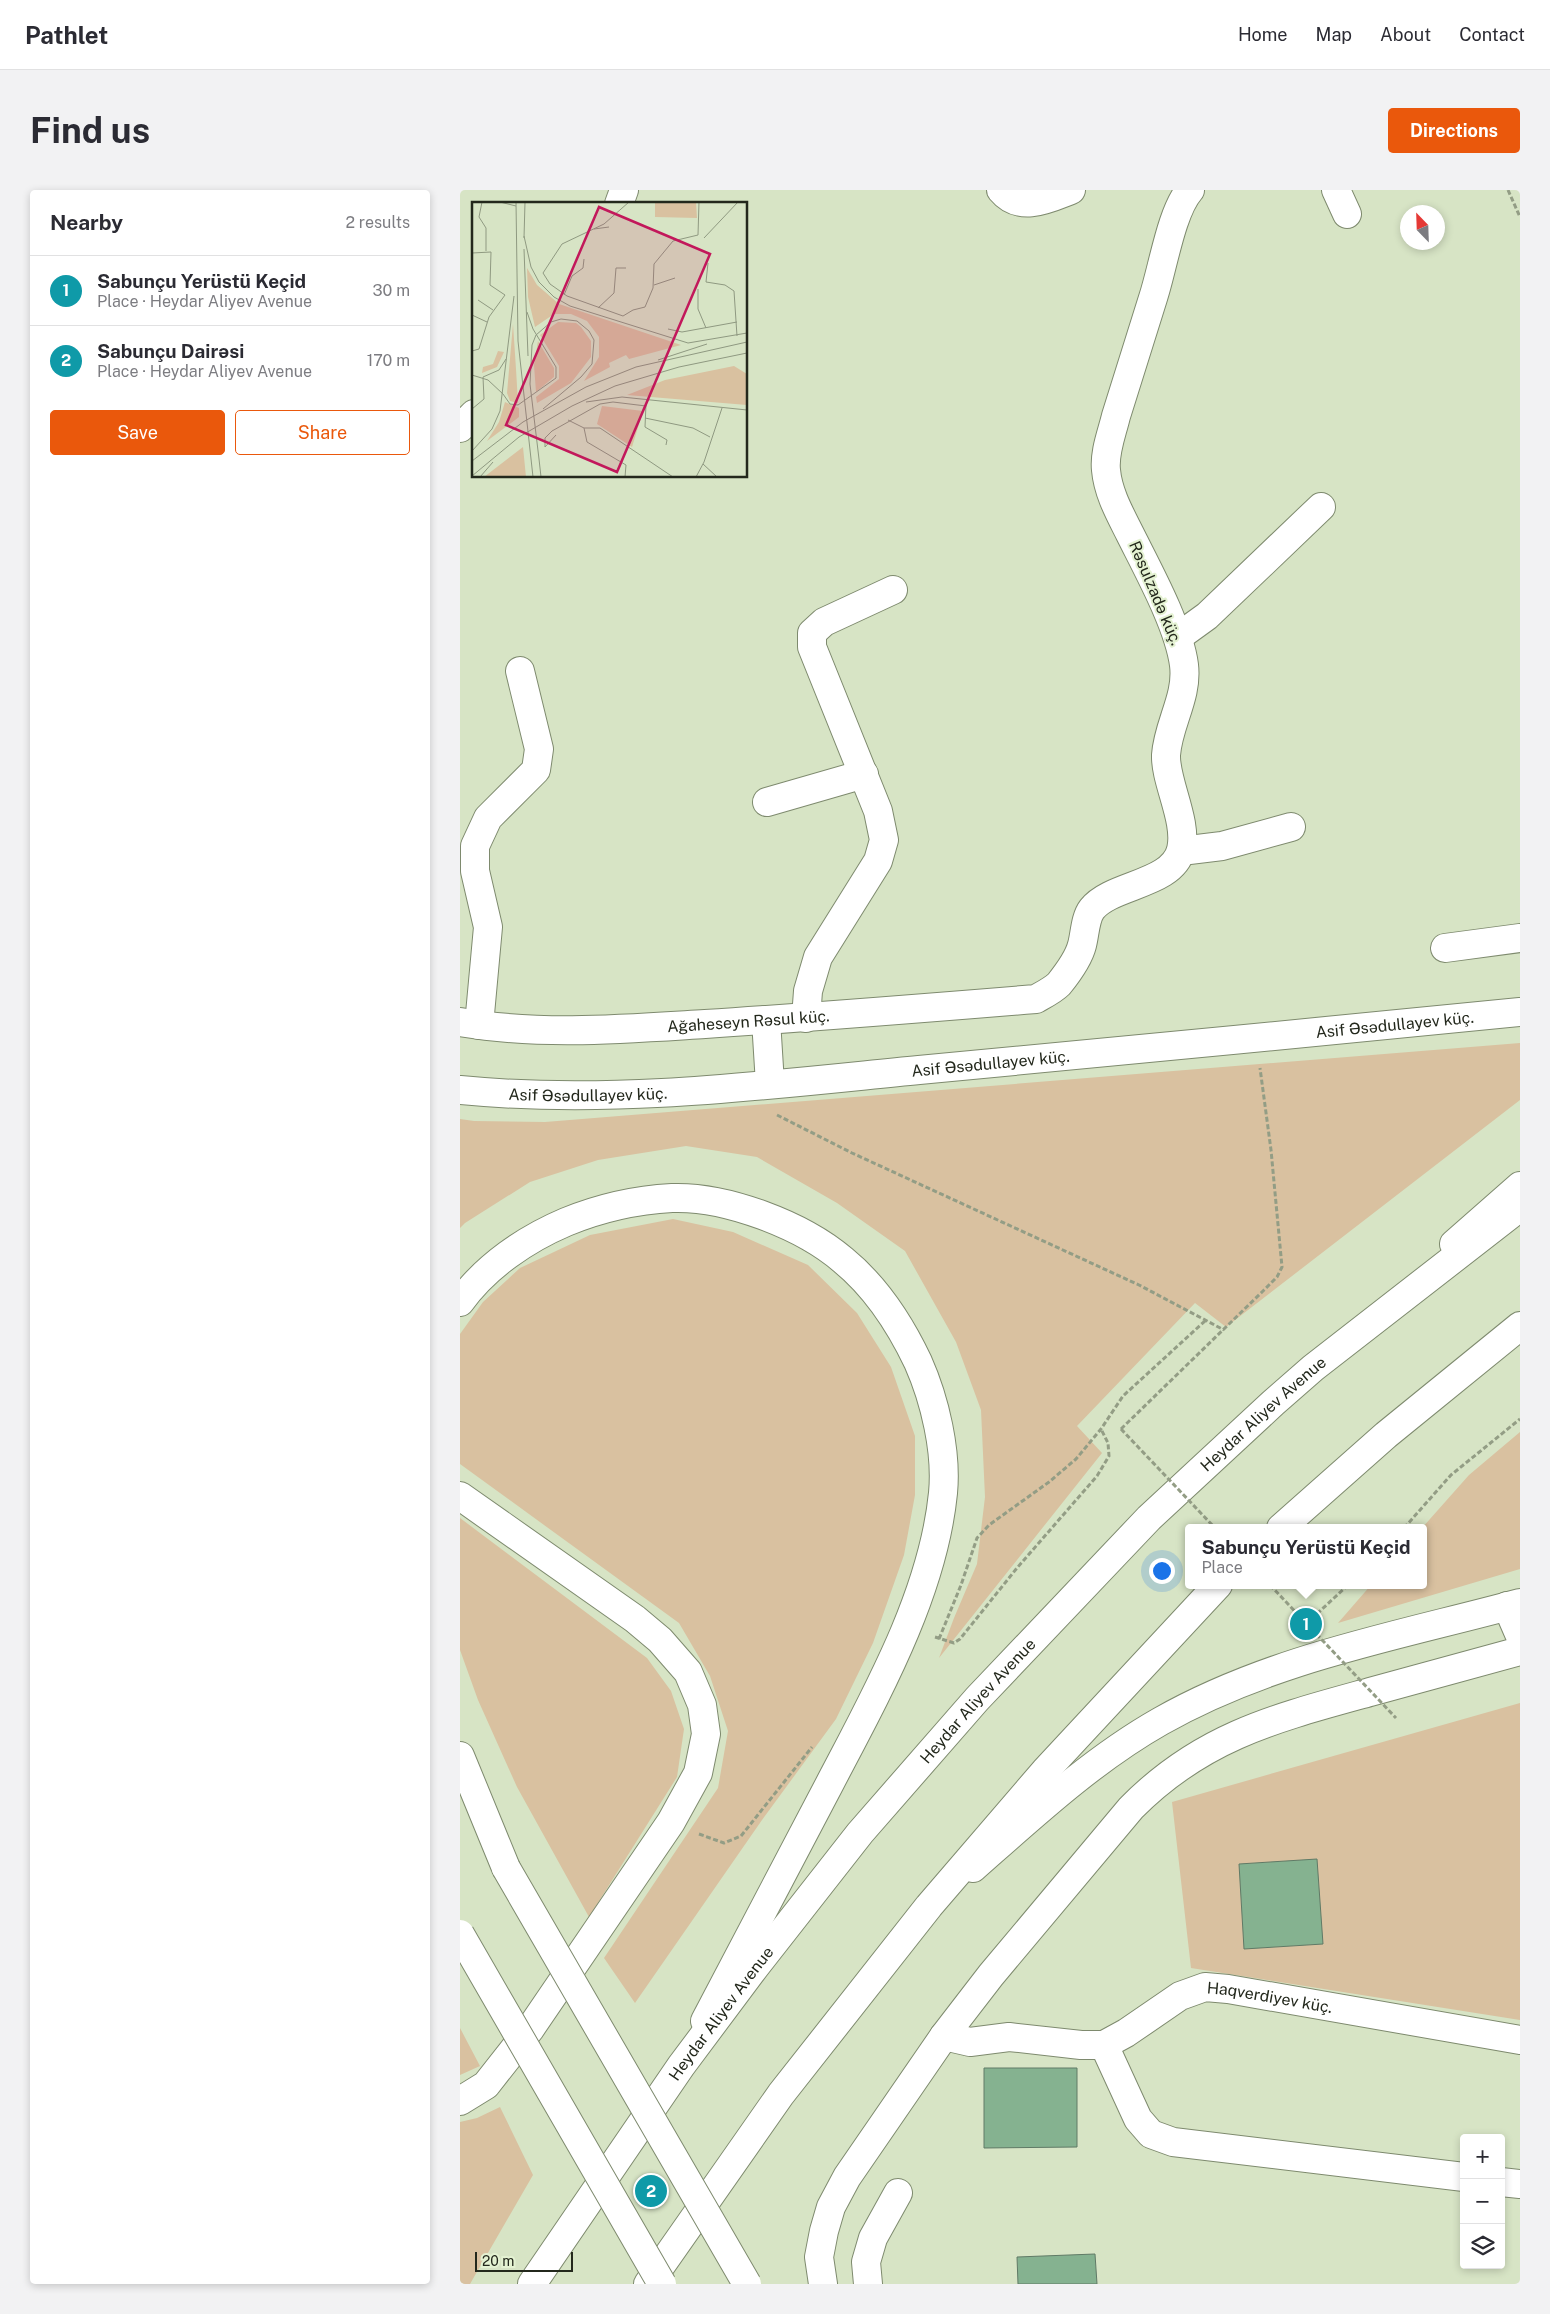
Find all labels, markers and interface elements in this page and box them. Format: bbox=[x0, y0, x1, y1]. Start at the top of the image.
text: Pathlet bbox=[25, 21, 108, 49]
text: Home bbox=[1238, 24, 1288, 45]
text: Map bbox=[1316, 24, 1352, 45]
text: About bbox=[1380, 24, 1431, 45]
text: Contact bbox=[1459, 24, 1525, 45]
button: Directions bbox=[1388, 108, 1520, 153]
text: Find us bbox=[30, 110, 150, 151]
inset map bbox=[472, 202, 748, 478]
north arrow bbox=[1400, 205, 1445, 250]
text: Nearby bbox=[50, 210, 123, 235]
text: 2 results bbox=[345, 213, 410, 232]
text: Sabunçu Yerüstü Keçid bbox=[97, 270, 306, 292]
text: 1 bbox=[63, 281, 69, 300]
text: 30 m bbox=[373, 281, 410, 300]
text: Place · Heydar Aliyev Avenue bbox=[97, 292, 312, 311]
text: Sabunçu Dairəsi bbox=[97, 340, 244, 362]
text: 2 bbox=[61, 351, 71, 370]
text: 170 m bbox=[367, 351, 410, 370]
text: Place · Heydar Aliyev Avenue bbox=[97, 362, 312, 381]
button: Save bbox=[50, 410, 225, 455]
button: Share bbox=[235, 410, 410, 455]
street label: Rəsulzadə küç. bbox=[1125, 538, 1186, 648]
street label: Ağaheseyn Rəsul küç. bbox=[667, 1006, 830, 1036]
street label: Asif Əsədullayev küç. bbox=[1315, 1008, 1475, 1042]
street label: Asif Əsədullayev küç. bbox=[910, 1047, 1070, 1081]
street label: Asif Əsədullayev küç. bbox=[508, 1084, 668, 1105]
street label: Heydar Aliyev Avenue bbox=[1197, 1353, 1330, 1475]
popup bbox=[1185, 1524, 1427, 1589]
text: Sabunçu Yerüstü Keçid bbox=[1201, 1536, 1411, 1558]
your location bbox=[1149, 1558, 1175, 1584]
text: Place bbox=[1201, 1558, 1243, 1577]
pin: 1 bbox=[1290, 1605, 1322, 1643]
street label: Heydar Aliyev Avenue bbox=[916, 1634, 1040, 1767]
street label: Heydar Aliyev Avenue bbox=[665, 1943, 777, 2084]
street label: Haqverdiyev küç. bbox=[1206, 1978, 1334, 2017]
map controls bbox=[1460, 2134, 1505, 2269]
button: + bbox=[1460, 2134, 1505, 2179]
pin: 2 bbox=[635, 2172, 667, 2210]
button: − bbox=[1460, 2179, 1505, 2224]
button: layers bbox=[1460, 2224, 1505, 2269]
scale bar bbox=[475, 2249, 572, 2272]
text: 20 m bbox=[482, 2253, 514, 2269]

